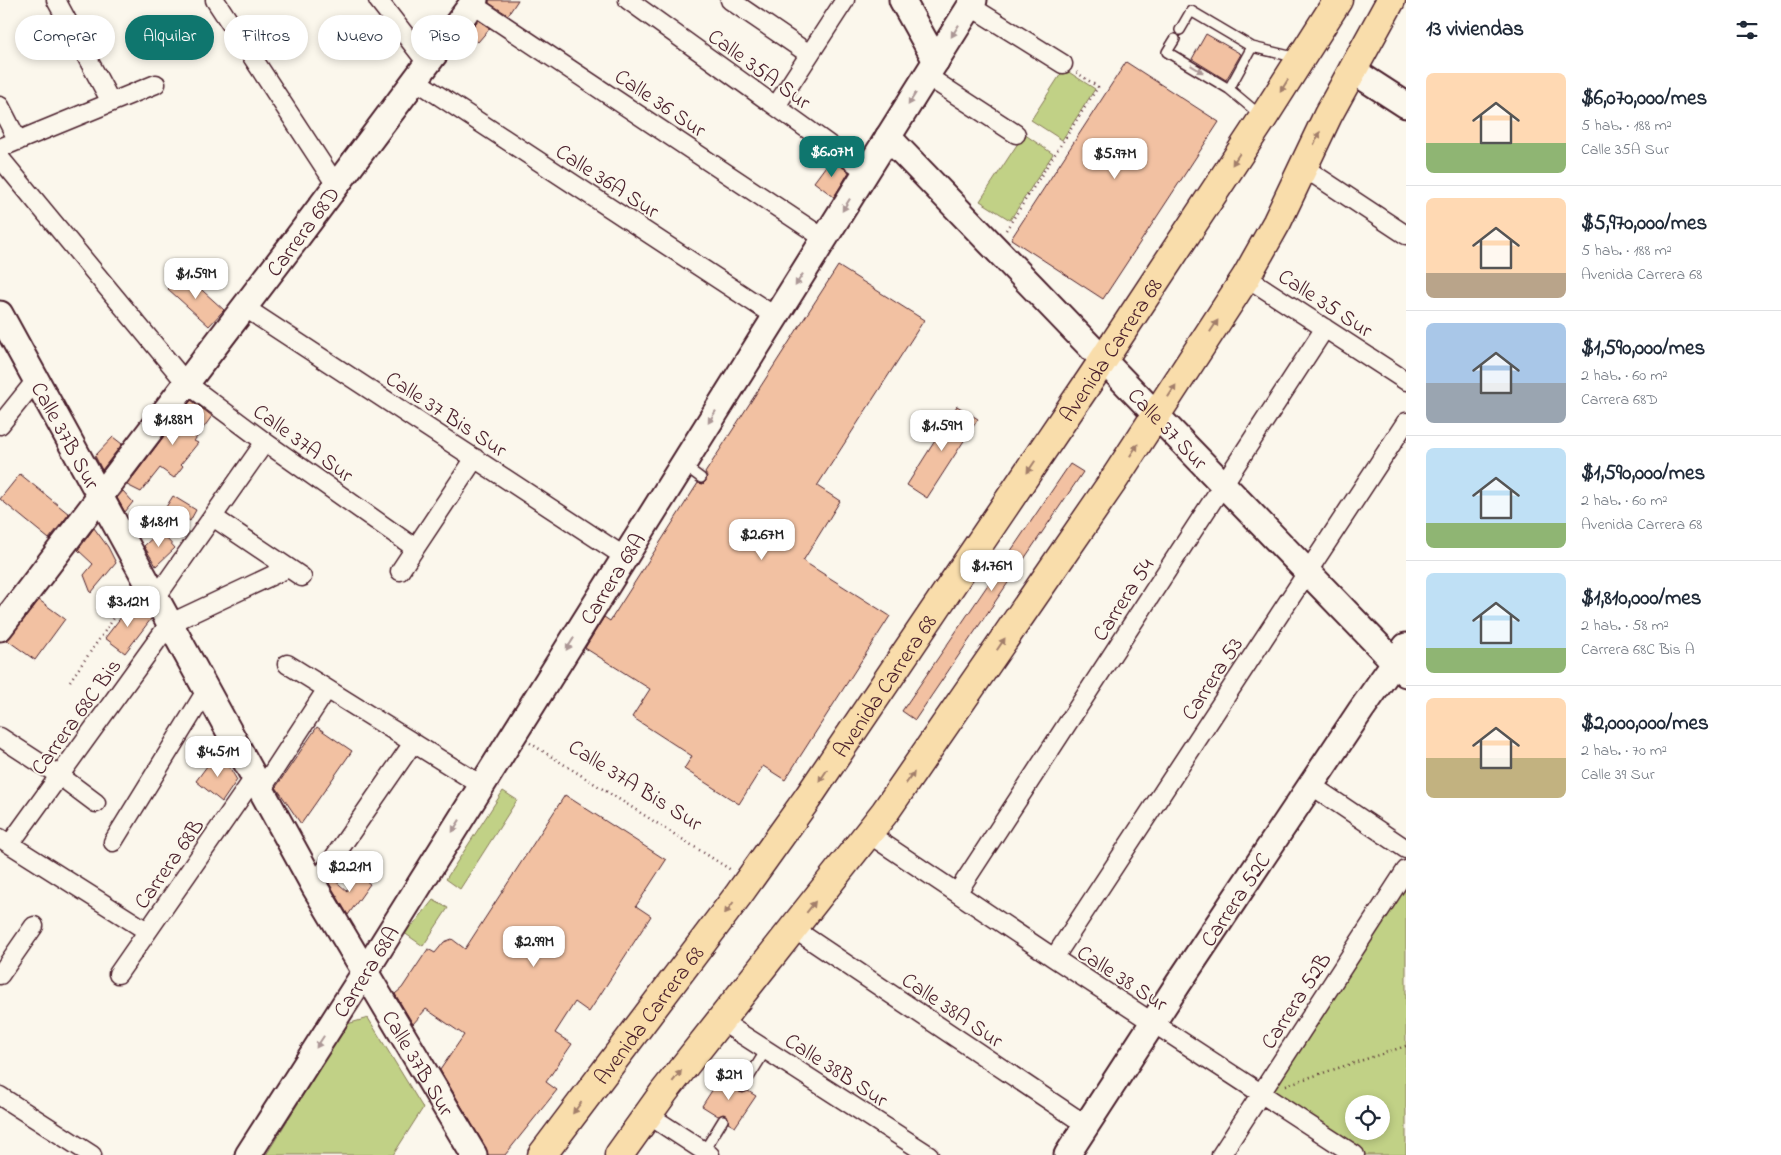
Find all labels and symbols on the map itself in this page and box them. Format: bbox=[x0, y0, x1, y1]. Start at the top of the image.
street label: Calle 35A Sur bbox=[700, 22, 817, 119]
one-way arrow bbox=[951, 24, 960, 37]
street label: Calle 36 Sur bbox=[607, 62, 712, 147]
one-way arrow bbox=[1191, 64, 1204, 74]
one-way arrow bbox=[1279, 79, 1288, 92]
one-way arrow bbox=[907, 93, 917, 106]
one-way arrow bbox=[1313, 131, 1321, 145]
pin: $6.07M bbox=[791, 136, 873, 178]
street label: Calle 36A Sur bbox=[548, 137, 665, 228]
pin: $5.97M bbox=[1074, 138, 1156, 180]
one-way arrow bbox=[1231, 152, 1241, 165]
street label: Carrera 68D bbox=[260, 181, 349, 285]
one-way arrow bbox=[841, 198, 850, 212]
pin: $1.59M bbox=[155, 258, 237, 300]
street label: Calle 35 Sur bbox=[1271, 262, 1378, 347]
one-way arrow bbox=[794, 273, 804, 287]
street label: Avenida Carrera 68 bbox=[1053, 273, 1172, 429]
one-way arrow bbox=[1209, 320, 1219, 333]
street label: Calle 37 Bis Sur bbox=[378, 364, 513, 467]
street label: Calle 37B Sur bbox=[21, 377, 106, 496]
street label: Calle 37 Sur bbox=[1119, 381, 1214, 478]
one-way arrow bbox=[1167, 385, 1177, 398]
street label: Calle 37A Sur bbox=[245, 397, 359, 492]
pin: $1.88M bbox=[132, 404, 214, 446]
pin: $1.59M bbox=[901, 410, 983, 452]
one-way arrow bbox=[708, 411, 717, 424]
one-way arrow bbox=[1129, 443, 1139, 456]
one-way arrow bbox=[1026, 461, 1036, 474]
pin: $1.81M bbox=[118, 506, 200, 548]
pin: $2.67M bbox=[721, 518, 803, 561]
street label: Carrera 68A bbox=[573, 527, 655, 632]
pin: $1.76M bbox=[951, 550, 1033, 592]
street label: Carrera 54 bbox=[1086, 553, 1163, 648]
pin: $3.12M bbox=[87, 586, 169, 628]
street label: Avenida Carrera 68 bbox=[826, 609, 946, 765]
street label: Carrera 53 bbox=[1175, 632, 1252, 727]
one-way arrow bbox=[565, 637, 575, 651]
one-way arrow bbox=[997, 638, 1006, 651]
street label: Carrera 68C Bis bbox=[24, 653, 131, 783]
street label: Calle 37A Bis Sur bbox=[561, 732, 708, 841]
pin: $4.51M bbox=[177, 736, 259, 778]
one-way arrow bbox=[818, 769, 828, 783]
one-way arrow bbox=[904, 772, 915, 785]
street label: Carrera 68B bbox=[127, 813, 214, 917]
one-way arrow bbox=[451, 820, 460, 833]
street label: Carrera 52C bbox=[1194, 847, 1280, 954]
pin: $2.21M bbox=[309, 850, 391, 893]
one-way arrow bbox=[806, 901, 816, 914]
one-way arrow bbox=[723, 902, 734, 915]
street label: Carrera 68A bbox=[327, 921, 409, 1025]
pin: $2.99M bbox=[493, 926, 575, 968]
street label: Calle 38 Sur bbox=[1069, 938, 1173, 1021]
street label: Avenida Carrera 68 bbox=[587, 940, 713, 1093]
street label: Carrera 52B bbox=[1254, 947, 1341, 1056]
street label: Calle 38A Sur bbox=[894, 966, 1009, 1057]
street label: Calle 37B Sur bbox=[372, 1005, 461, 1123]
street label: Calle 38B Sur bbox=[777, 1026, 894, 1117]
one-way arrow bbox=[315, 1035, 324, 1049]
pin: $2M bbox=[705, 1058, 753, 1101]
one-way arrow bbox=[672, 1069, 682, 1083]
one-way arrow bbox=[572, 1101, 583, 1114]

